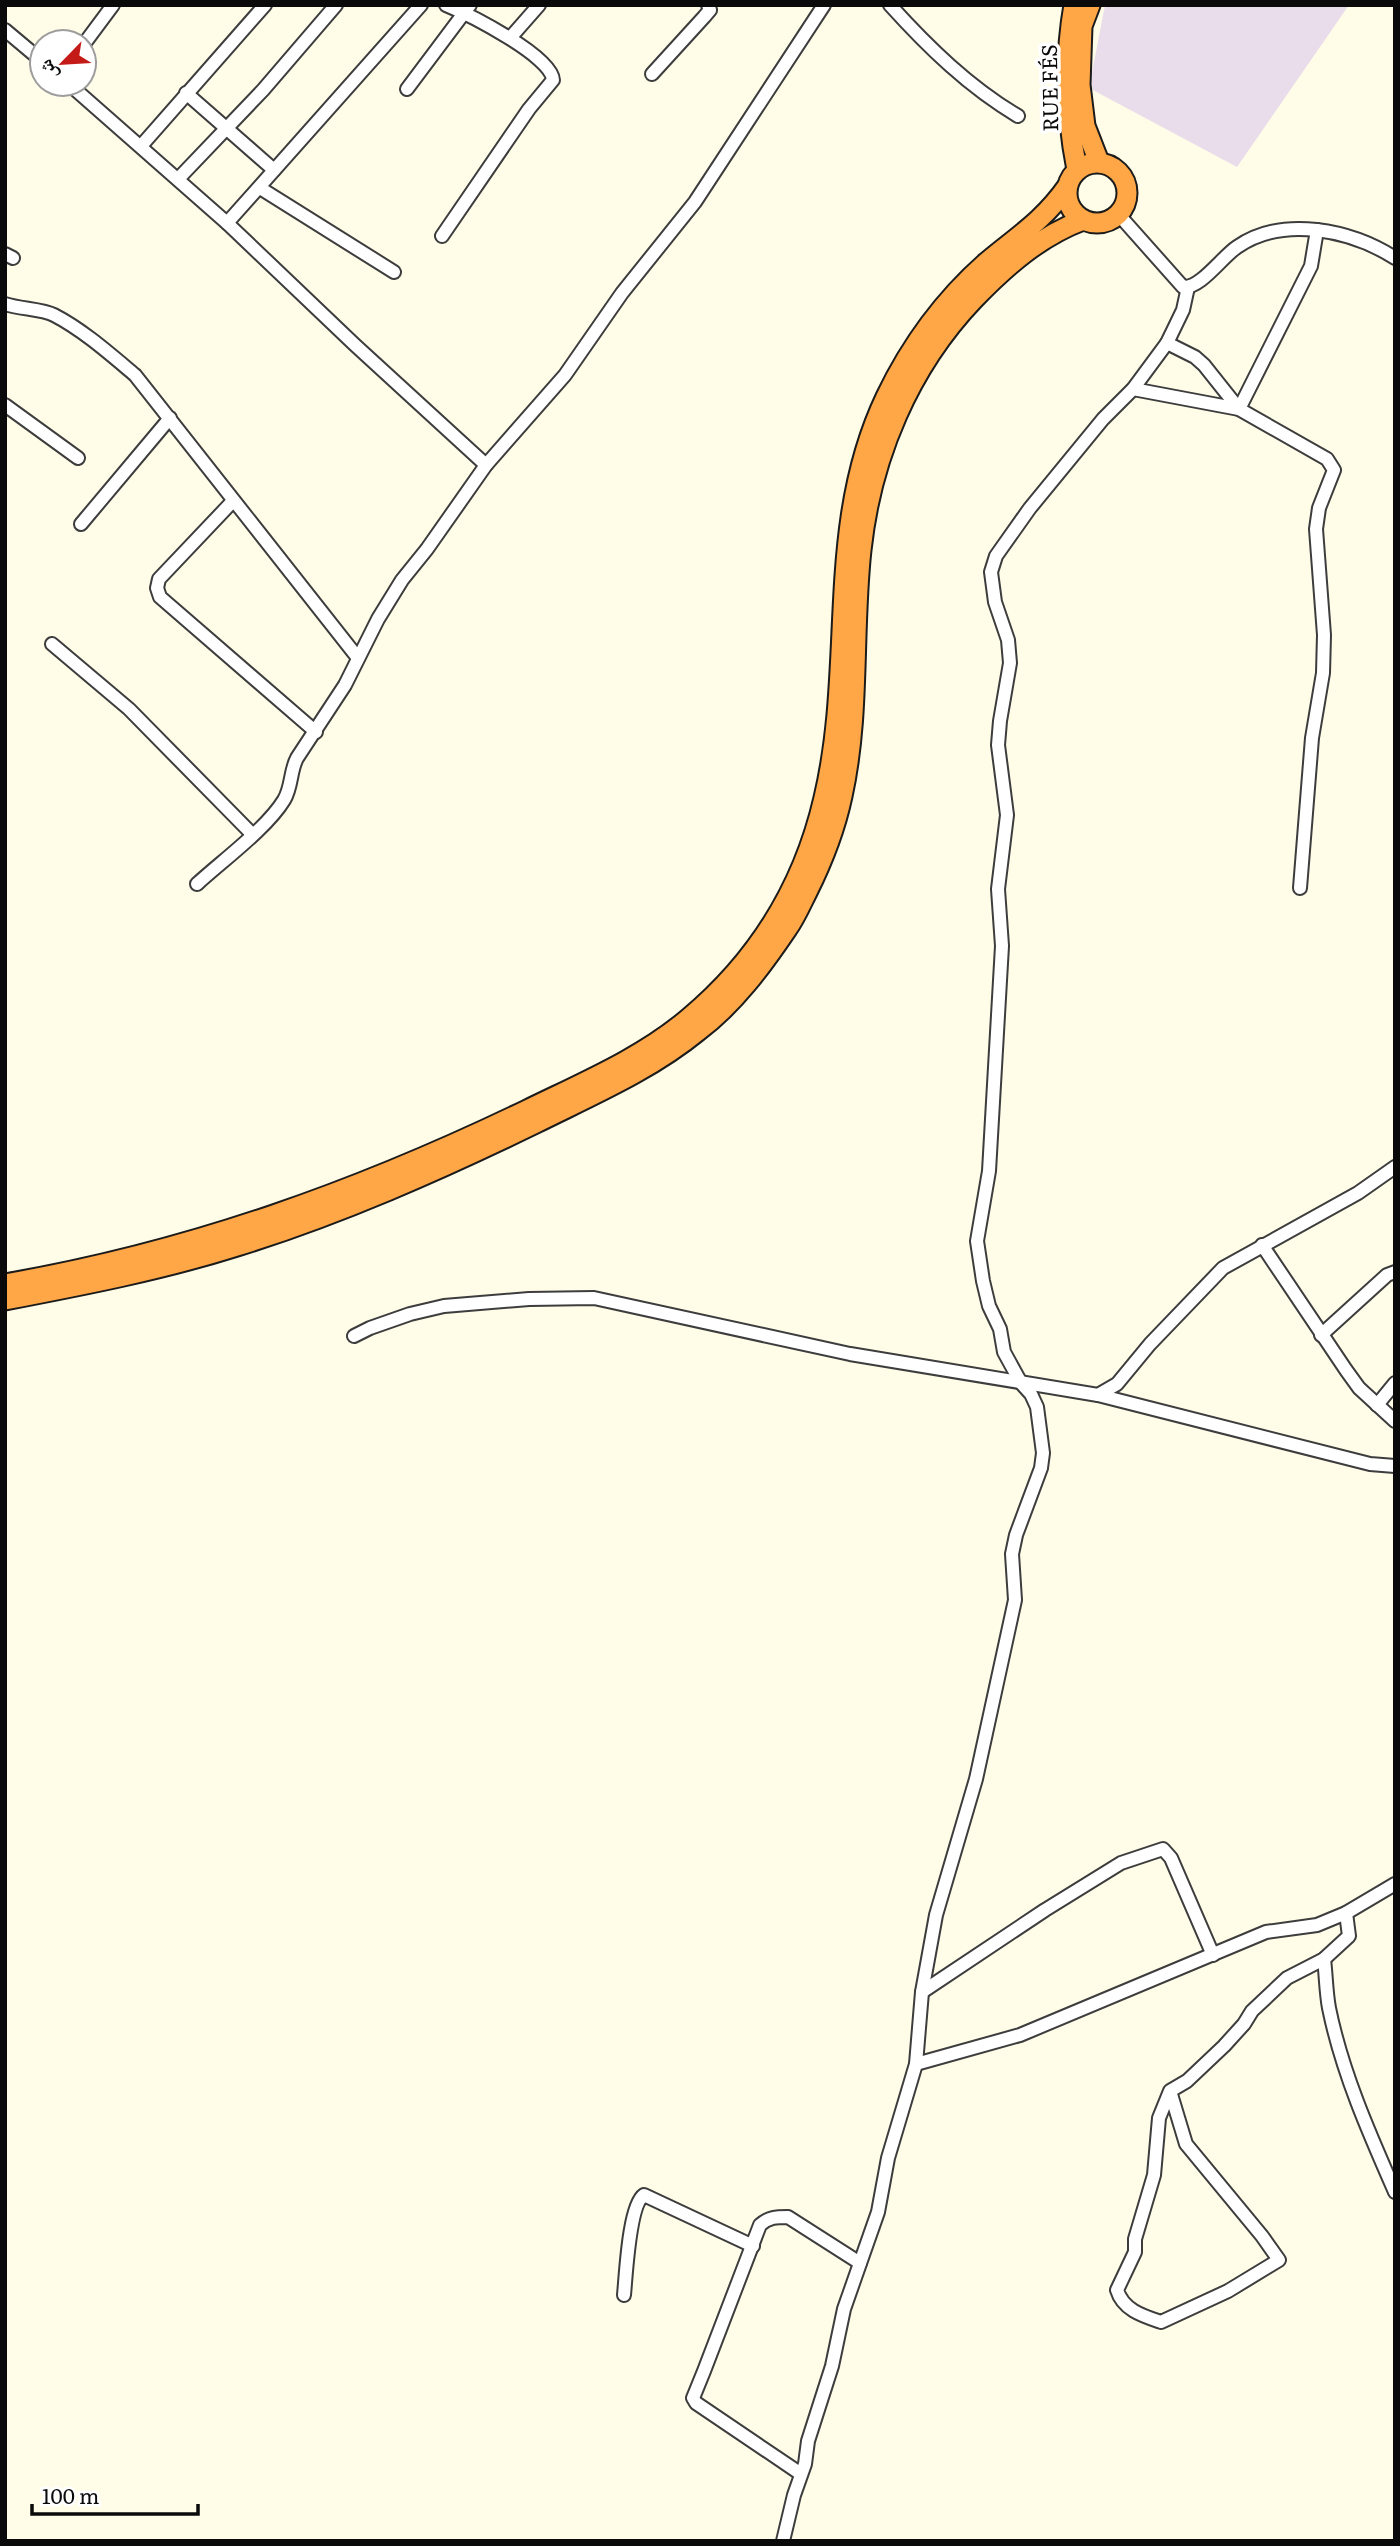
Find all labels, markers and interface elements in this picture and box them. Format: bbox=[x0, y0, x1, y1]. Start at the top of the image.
north arrow bbox=[28, 28, 98, 98]
street label: RUE FÉS bbox=[1032, 44, 1064, 132]
text: ش bbox=[30, 56, 64, 86]
scale bar bbox=[32, 2472, 198, 2516]
text: 100 m bbox=[42, 2479, 99, 2510]

